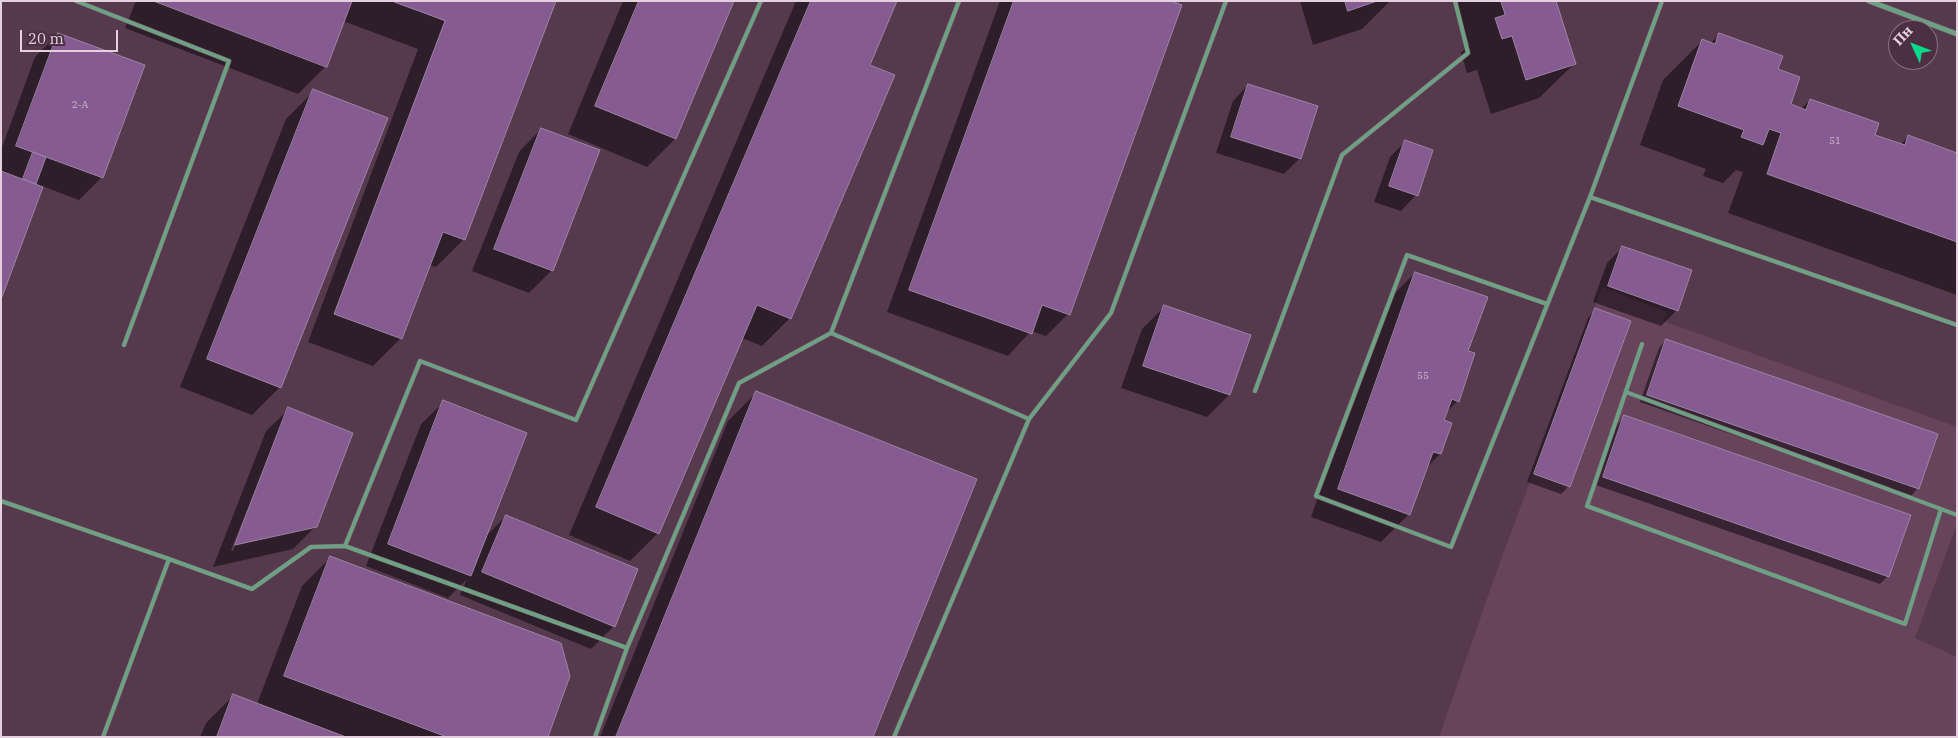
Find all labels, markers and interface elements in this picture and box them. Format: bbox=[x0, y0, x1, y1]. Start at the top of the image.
scale bar bbox=[22, 20, 120, 52]
north arrow bbox=[1888, 20, 1938, 70]
text: Пн bbox=[1889, 22, 1916, 49]
text: 20 m bbox=[28, 29, 64, 48]
house number: 2-А bbox=[72, 99, 88, 111]
house number: 51 bbox=[1829, 135, 1841, 147]
house number: 55 bbox=[1417, 370, 1429, 382]

